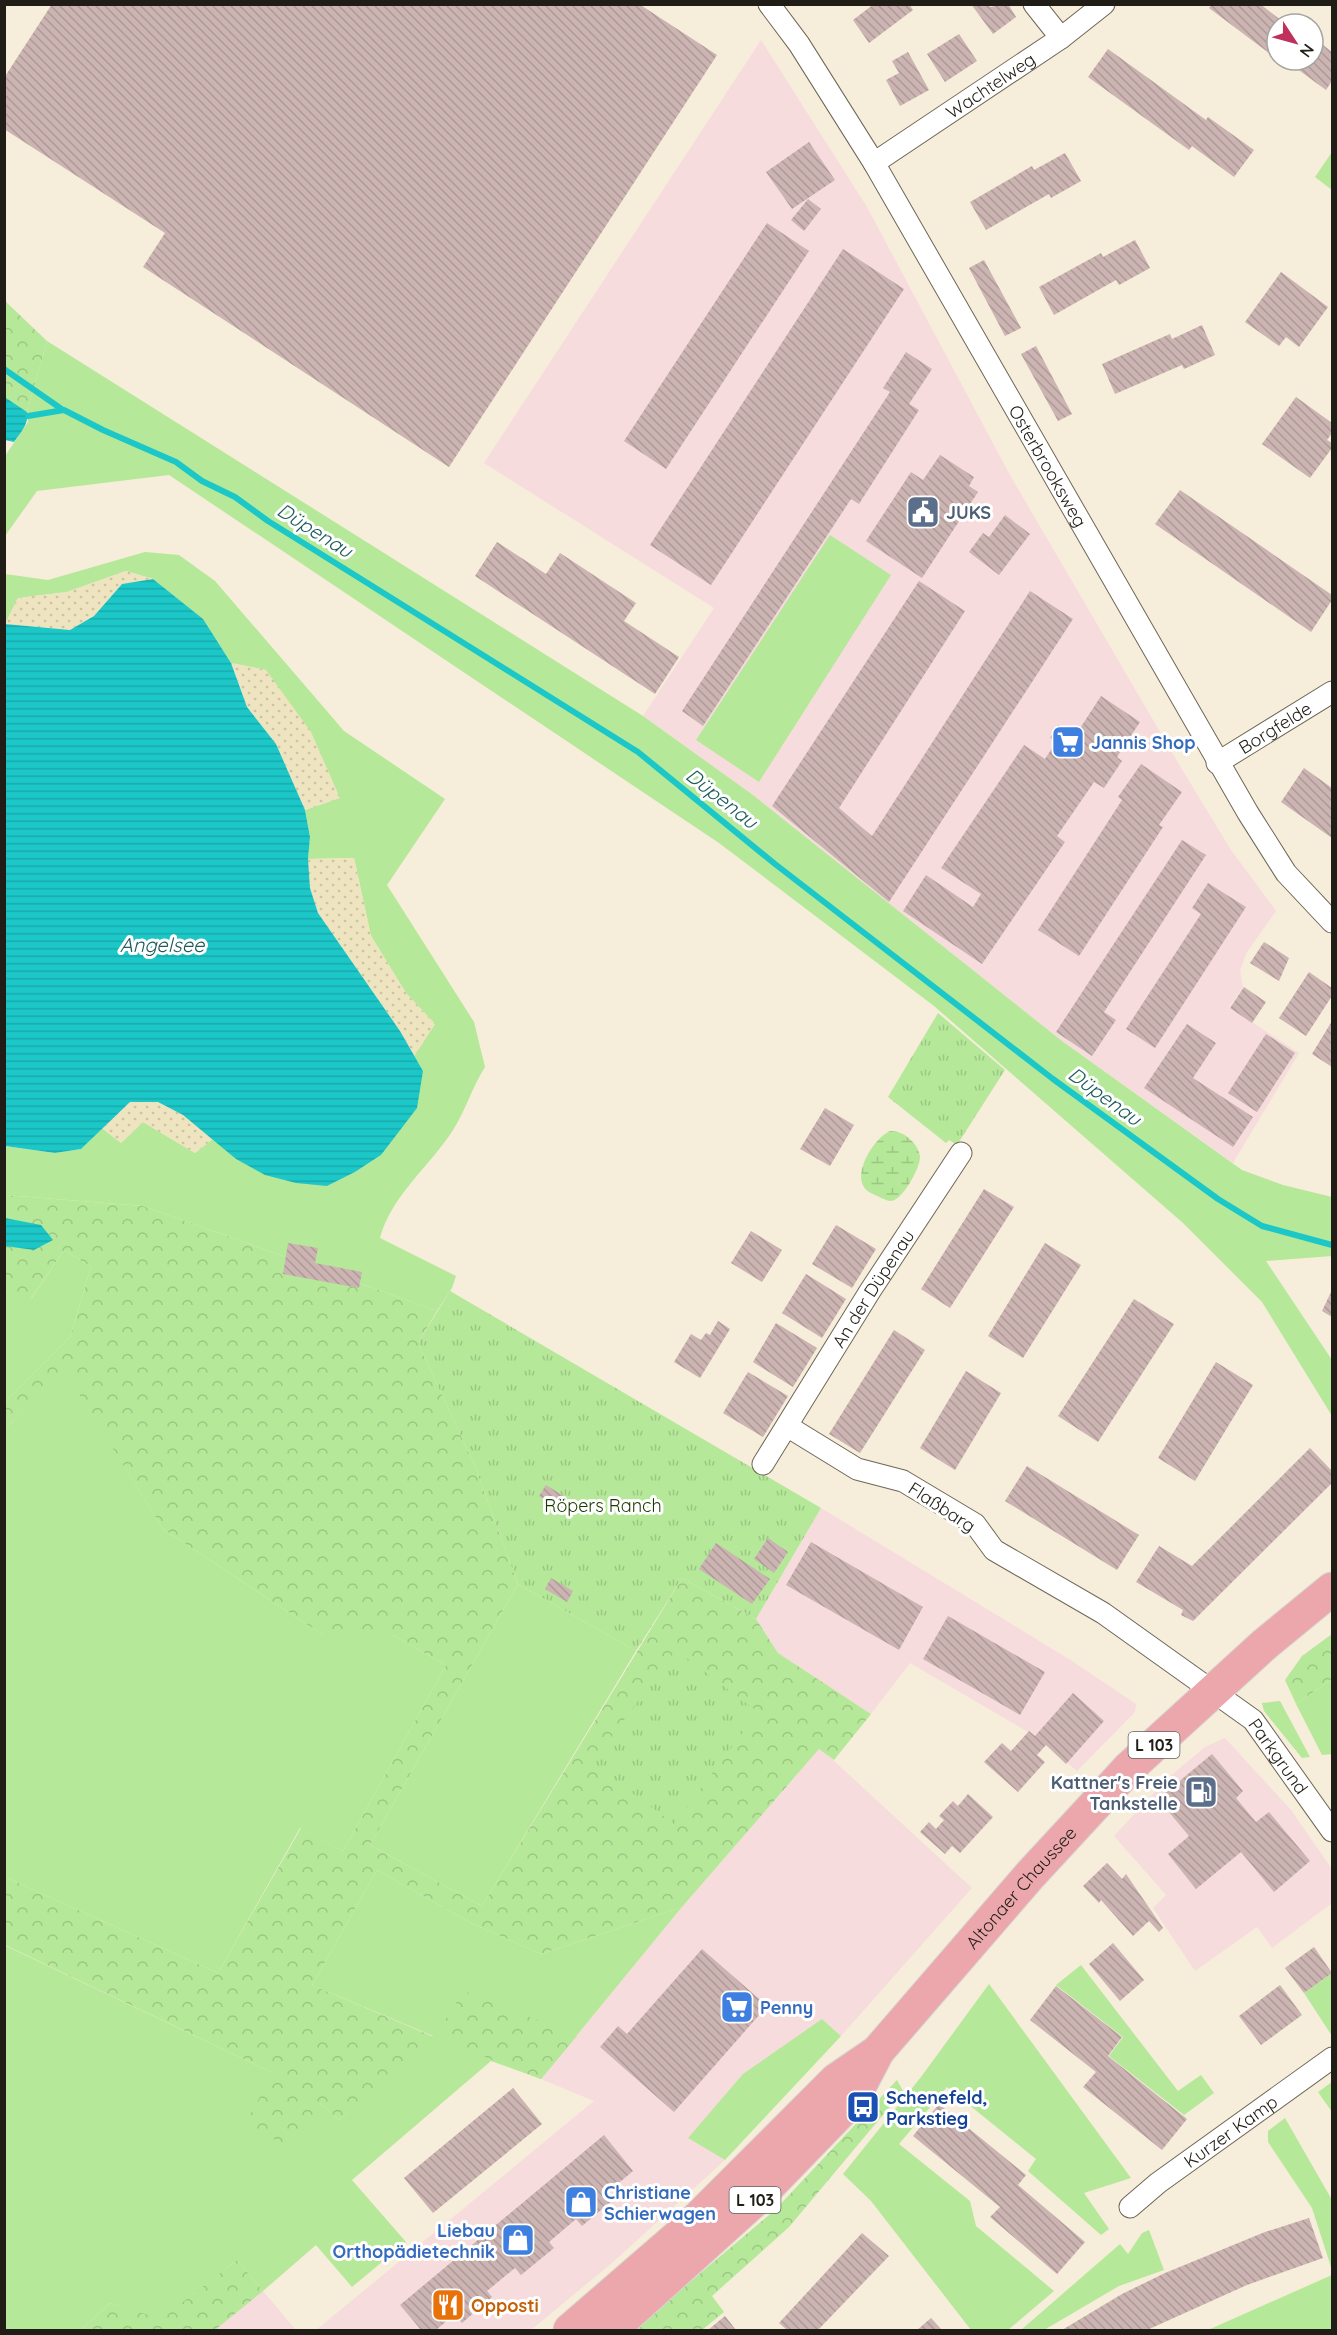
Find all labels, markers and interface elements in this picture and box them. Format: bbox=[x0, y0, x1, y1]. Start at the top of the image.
north arrow bbox=[1265, 12, 1325, 72]
text: N bbox=[1296, 40, 1319, 61]
street label: Wachtelweg bbox=[941, 47, 1039, 123]
street label: Osterbrooksweg bbox=[1004, 400, 1092, 531]
public building icon: JUKS bbox=[905, 494, 941, 530]
water label: Düpenau bbox=[273, 497, 359, 564]
place label: JUKS bbox=[946, 501, 991, 524]
street label: Borgfelde bbox=[1234, 696, 1316, 758]
supermarket icon: Jannis Shop bbox=[1050, 724, 1086, 760]
place label: Jannis Shop bbox=[1091, 731, 1196, 754]
water label: Düpenau bbox=[681, 762, 764, 835]
water label: Angelsee bbox=[120, 932, 205, 957]
water label: Düpenau bbox=[1064, 1061, 1148, 1132]
street label: An der Düpenau bbox=[826, 1225, 919, 1352]
street label: Flaßbarg bbox=[904, 1477, 980, 1537]
park label: Röpers Ranch bbox=[544, 1494, 662, 1517]
street label: Parkgrund bbox=[1244, 1713, 1313, 1798]
road number: L 103 bbox=[1128, 1732, 1180, 1758]
place label: Kattner's Freie Tankstelle bbox=[1051, 1771, 1178, 1815]
fuel station icon: Kattner's Freie Tankstelle bbox=[1183, 1774, 1219, 1810]
street label: Altonaer Chaussee bbox=[960, 1821, 1081, 1953]
supermarket icon: Penny bbox=[719, 1989, 755, 2025]
place label: Penny bbox=[760, 1996, 813, 2019]
place label: Schenefeld, Parkstieg bbox=[886, 2086, 988, 2130]
bus stop icon: Schenefeld, Parkstieg bbox=[845, 2089, 881, 2125]
street label: Kurzer Kamp bbox=[1179, 2090, 1282, 2172]
place label: Christiane Schierwagen bbox=[604, 2181, 716, 2225]
shop icon: Christiane Schierwagen bbox=[563, 2184, 599, 2220]
road number: L 103 bbox=[730, 2187, 780, 2213]
place label: Liebau Orthopädietechnik bbox=[333, 2219, 495, 2263]
shop icon: Liebau Orthopädietechnik bbox=[500, 2222, 536, 2258]
restaurant icon: Opposti bbox=[430, 2287, 466, 2323]
place label: Opposti bbox=[471, 2294, 539, 2317]

